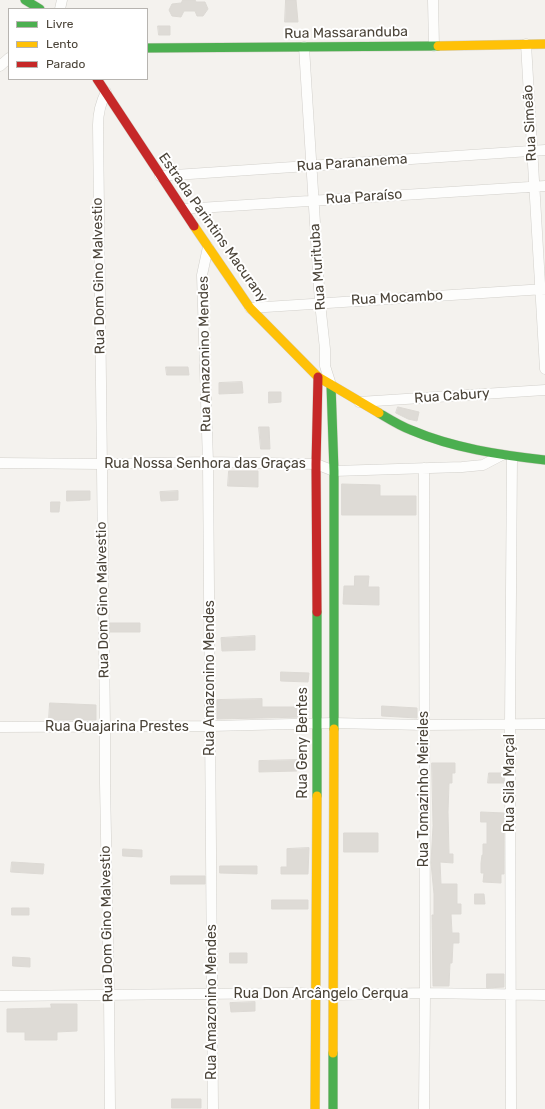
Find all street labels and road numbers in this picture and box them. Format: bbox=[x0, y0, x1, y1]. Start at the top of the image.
street label: Rua Massaranduba bbox=[284, 24, 408, 42]
street label: Rua Simeão bbox=[520, 84, 540, 162]
street label: Estrada Parintins Macurany bbox=[155, 150, 271, 306]
street label: Rua Parananema bbox=[296, 151, 408, 175]
street label: Rua Paraíso bbox=[325, 186, 403, 208]
street label: Rua Dom Gino Malvestio bbox=[89, 197, 109, 355]
street label: Rua Murituba bbox=[307, 223, 329, 311]
street label: Rua Amazonino Mendes bbox=[195, 276, 215, 432]
street label: Rua Mocambo bbox=[351, 287, 443, 309]
street label: Rua Cabury bbox=[414, 385, 490, 407]
street label: Rua Nossa Senhora das Graças bbox=[104, 456, 306, 472]
street label: Rua Dom Gino Malvestio bbox=[93, 521, 113, 679]
street label: Rua Amazonino Mendes bbox=[202, 600, 218, 756]
street label: Rua Geny Bentes bbox=[295, 687, 311, 799]
street label: Rua Tomazinho Meireles bbox=[416, 711, 432, 867]
street label: Rua Guajarina Prestes bbox=[45, 719, 189, 735]
street label: Rua Sila Marçal bbox=[502, 734, 518, 832]
street label: Rua Dom Gino Malvestio bbox=[97, 845, 117, 1003]
street label: Rua Amazonino Mendes bbox=[204, 924, 220, 1080]
street label: Rua Don Arcângelo Cerqua bbox=[234, 986, 408, 1002]

